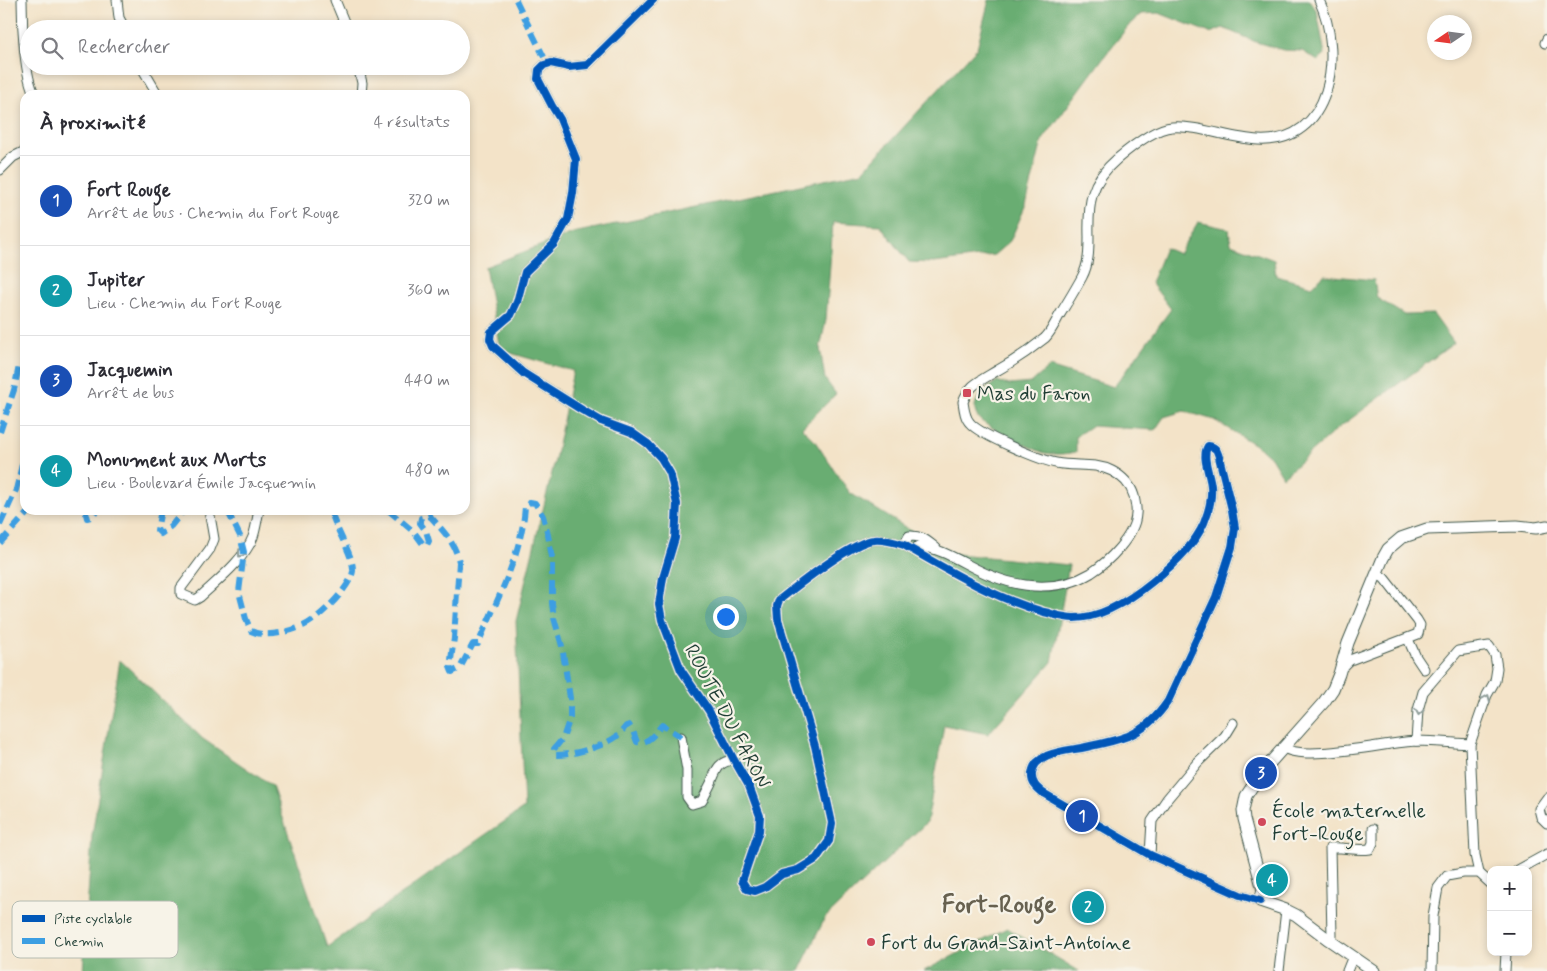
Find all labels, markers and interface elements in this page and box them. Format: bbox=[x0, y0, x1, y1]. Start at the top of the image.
north arrow bbox=[1427, 15, 1472, 60]
search box bbox=[20, 20, 470, 75]
icon: search bbox=[38, 34, 66, 62]
text: Rechercher bbox=[78, 35, 170, 60]
text: À proximité bbox=[40, 109, 146, 137]
text: 4 résultats bbox=[374, 112, 450, 133]
text: Fort Rouge bbox=[87, 178, 171, 203]
text: 1 bbox=[52, 190, 60, 211]
text: 320 m bbox=[408, 190, 450, 211]
text: Arrêt de bus · Chemin du Fort Rouge bbox=[87, 203, 340, 224]
text: Jupiter bbox=[87, 268, 145, 293]
text: 2 bbox=[52, 280, 60, 301]
text: 360 m bbox=[407, 280, 450, 301]
text: Lieu · Chemin du Fort Rouge bbox=[87, 293, 282, 314]
text: Jacquemin bbox=[87, 358, 173, 383]
text: 3 bbox=[52, 370, 60, 391]
text: 440 m bbox=[404, 370, 450, 391]
place label: Mas du Faron bbox=[977, 381, 1091, 408]
text: Arrêt de bus bbox=[87, 383, 174, 404]
marker: Mas du Faron bbox=[961, 387, 973, 399]
text: Monument aux Morts bbox=[87, 448, 266, 473]
text: 4 bbox=[51, 460, 61, 481]
text: 480 m bbox=[405, 460, 450, 481]
text: Lieu · Boulevard Émile Jacquemin bbox=[87, 473, 316, 494]
one-way arrow bbox=[238, 549, 247, 558]
your location bbox=[713, 604, 739, 630]
street label: ROUTE DU FARON bbox=[677, 640, 776, 794]
one-way arrow bbox=[1480, 694, 1491, 703]
one-way arrow bbox=[1414, 708, 1424, 717]
pin: 3 bbox=[1245, 754, 1277, 792]
pin: 1 bbox=[1066, 797, 1098, 835]
place label: École maternelle Fort-Rouge bbox=[1272, 798, 1426, 850]
marker: École maternelle Fort-Rouge bbox=[1256, 816, 1268, 828]
pin: 4 bbox=[1256, 861, 1288, 899]
map controls bbox=[1487, 866, 1532, 956]
button: + bbox=[1487, 866, 1532, 911]
pin: 2 bbox=[1072, 888, 1104, 926]
district label: Fort-Rouge bbox=[942, 889, 1057, 924]
legend bbox=[12, 901, 178, 958]
text: Piste cyclable bbox=[54, 910, 132, 928]
button: − bbox=[1487, 911, 1532, 956]
place label: Fort du Grand-Saint-Antoine bbox=[881, 930, 1131, 957]
text: Chemin bbox=[54, 933, 104, 951]
marker: Fort du Grand-Saint-Antoine bbox=[865, 936, 877, 948]

